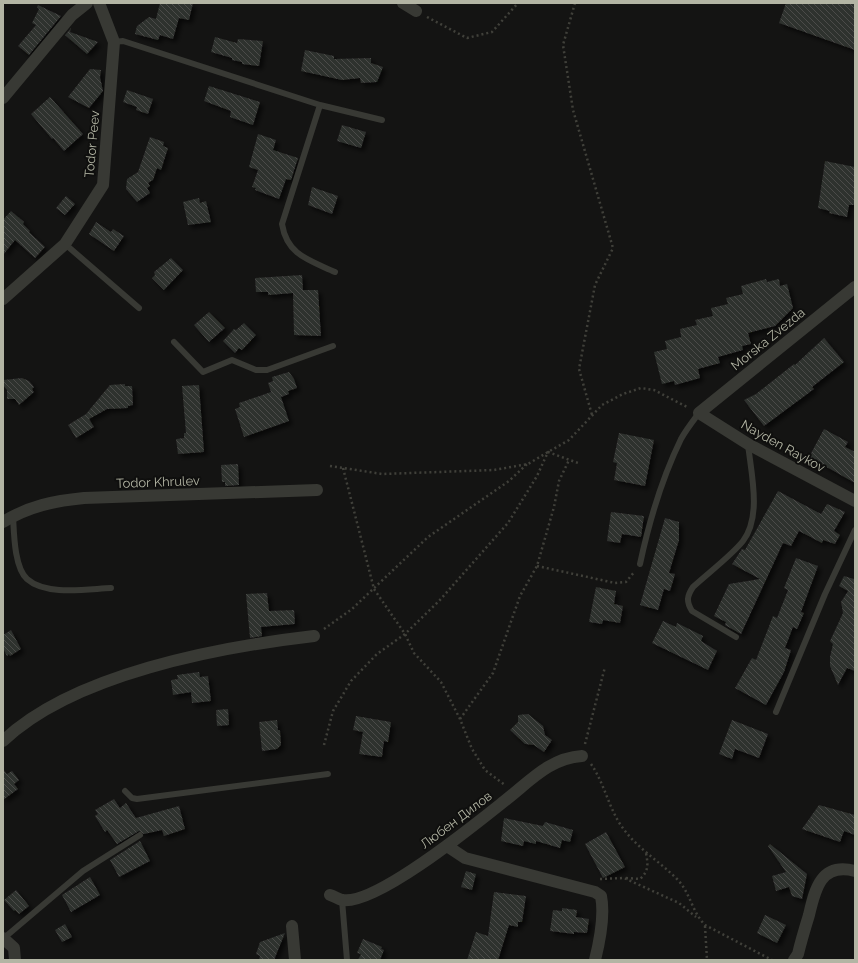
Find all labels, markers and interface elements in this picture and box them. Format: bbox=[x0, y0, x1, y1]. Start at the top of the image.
street label: Todor Peev bbox=[82, 110, 102, 178]
street label: Morska Zvezda bbox=[728, 305, 808, 373]
street label: Nayden Raykov bbox=[738, 417, 828, 475]
street label: Todor Khrulev bbox=[116, 473, 200, 491]
street label: Любен Дилов bbox=[417, 788, 495, 852]

